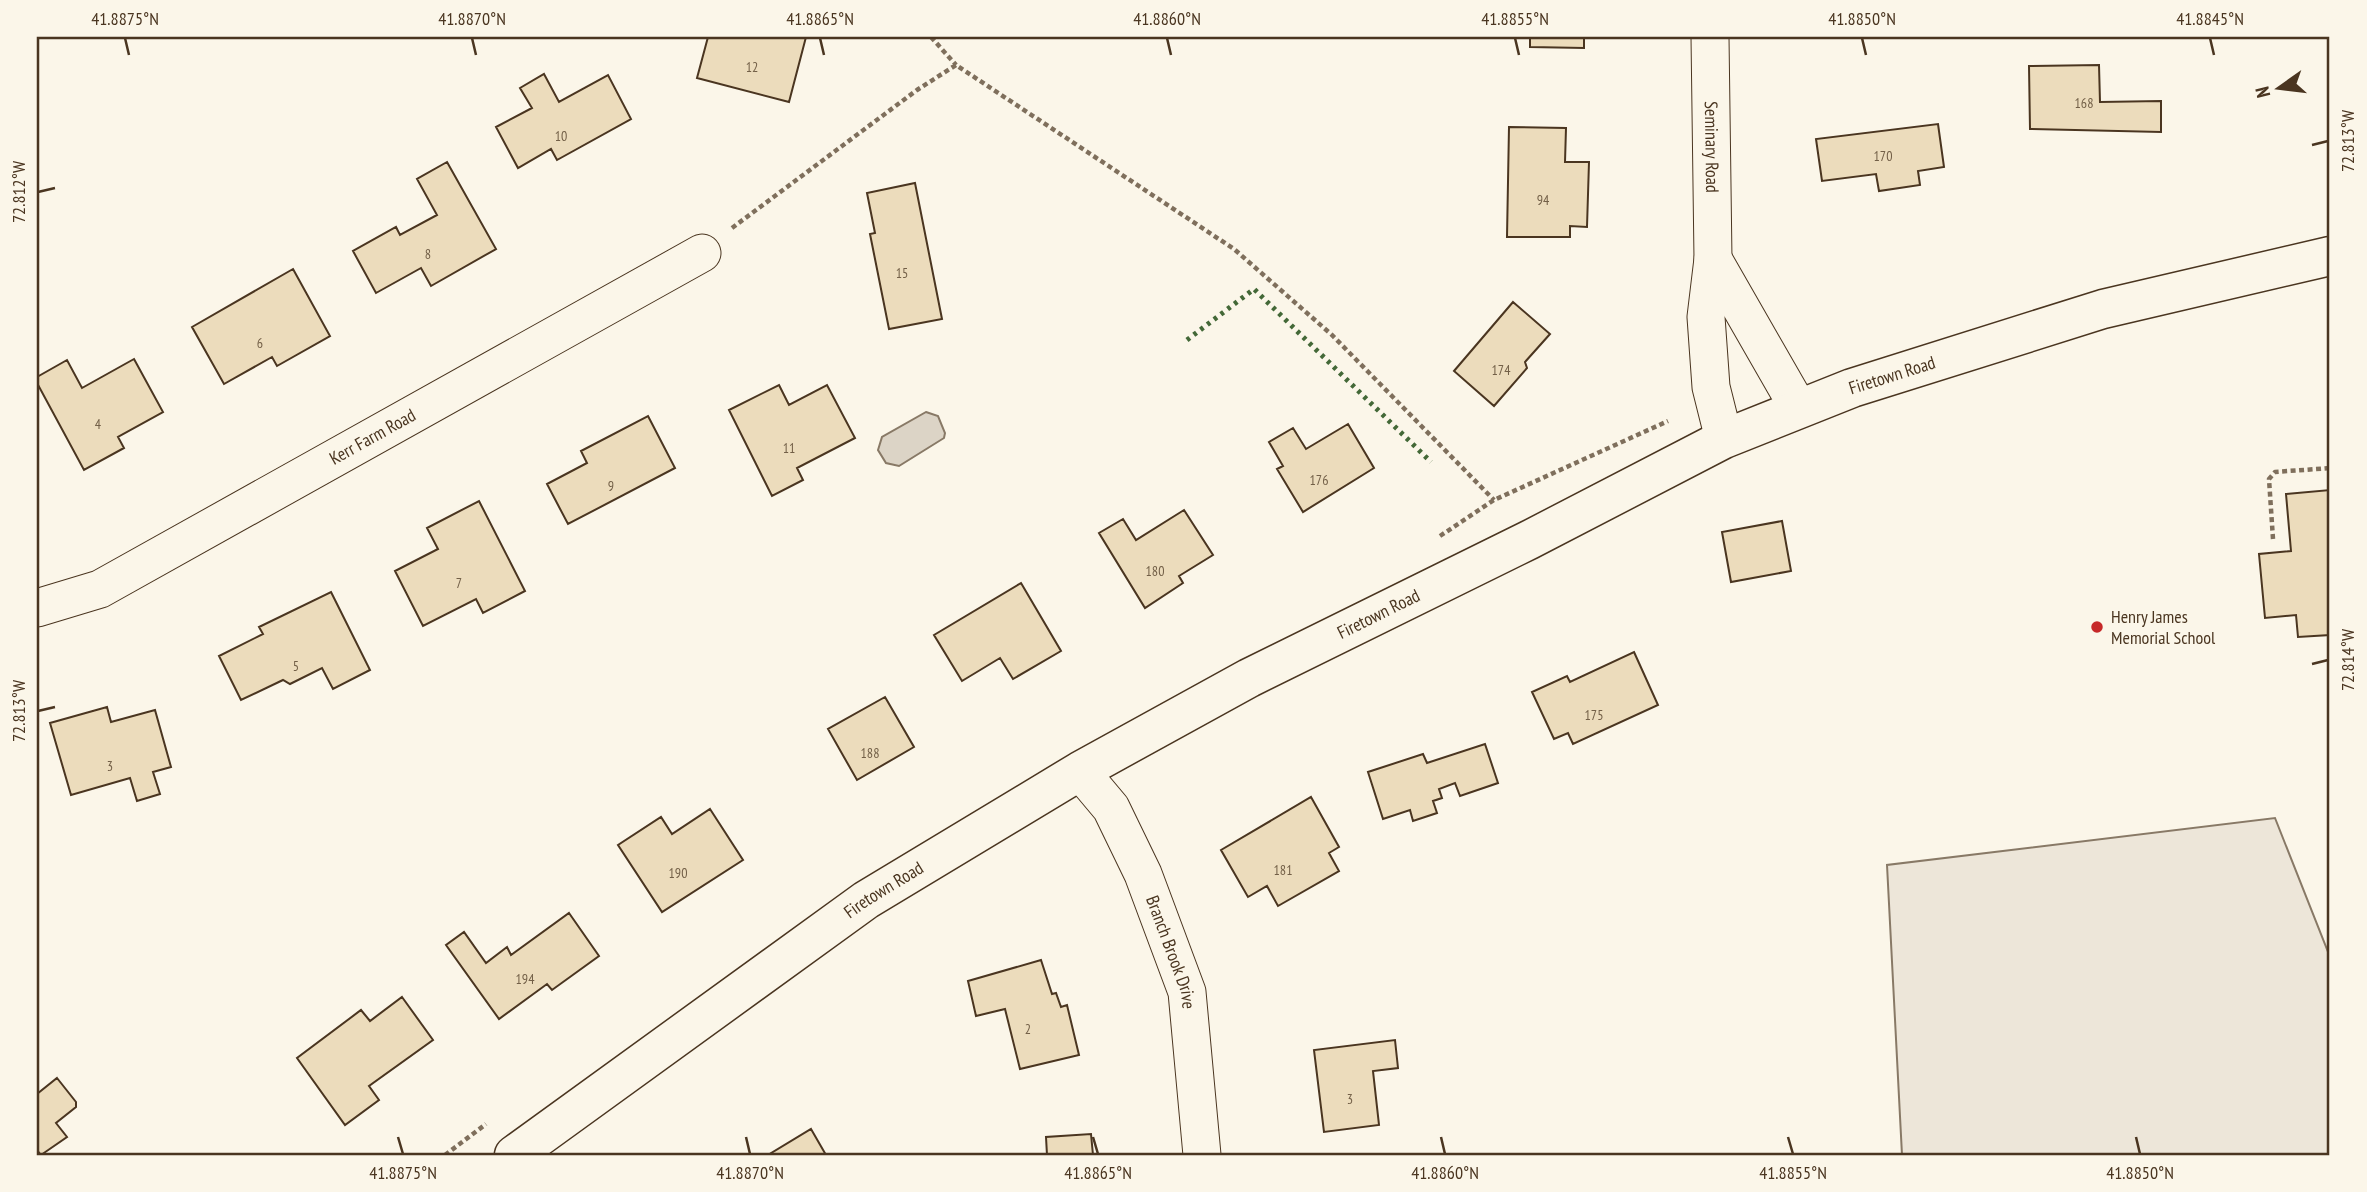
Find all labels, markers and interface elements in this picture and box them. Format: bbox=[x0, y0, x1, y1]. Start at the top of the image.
text: 41.8875°N bbox=[91, 7, 159, 30]
text: 41.8870°N bbox=[438, 7, 506, 30]
text: 41.8865°N bbox=[786, 7, 854, 30]
text: 41.8860°N bbox=[1133, 7, 1201, 30]
text: 41.8855°N bbox=[1481, 7, 1549, 30]
text: 41.8850°N bbox=[1828, 7, 1896, 30]
text: 41.8845°N bbox=[2176, 7, 2244, 30]
north arrow bbox=[2244, 52, 2314, 122]
house number: 12 bbox=[746, 58, 758, 76]
text: N bbox=[2250, 84, 2275, 100]
house number: 168 bbox=[2075, 94, 2093, 112]
street label: Seminary Road bbox=[1700, 101, 1724, 193]
text: 72.813°W bbox=[2336, 110, 2359, 172]
house number: 10 bbox=[555, 127, 567, 145]
house number: 170 bbox=[1874, 147, 1892, 165]
text: 72.812°W bbox=[7, 161, 30, 223]
house number: 94 bbox=[1537, 191, 1550, 209]
house number: 8 bbox=[425, 245, 431, 263]
house number: 15 bbox=[896, 264, 908, 282]
house number: 6 bbox=[257, 334, 263, 352]
street label: Firetown Road bbox=[1846, 351, 1938, 399]
house number: 174 bbox=[1492, 361, 1511, 379]
street label: Kerr Farm Road bbox=[325, 403, 420, 470]
house number: 4 bbox=[95, 415, 102, 433]
house number: 11 bbox=[783, 439, 795, 457]
house number: 176 bbox=[1310, 471, 1328, 489]
house number: 9 bbox=[608, 477, 614, 495]
house number: 180 bbox=[1146, 562, 1164, 580]
house number: 7 bbox=[456, 574, 462, 592]
street label: Firetown Road bbox=[1333, 584, 1424, 644]
place label: Henry James Memorial School bbox=[2111, 605, 2216, 649]
marker: Henry James Memorial School bbox=[2089, 619, 2105, 635]
text: 72.814°W bbox=[2336, 629, 2359, 691]
house number: 5 bbox=[293, 657, 299, 675]
text: 72.813°W bbox=[7, 680, 30, 742]
house number: 175 bbox=[1585, 706, 1603, 724]
house number: 188 bbox=[861, 744, 879, 762]
house number: 3 bbox=[107, 757, 113, 775]
street label: Firetown Road bbox=[839, 856, 927, 923]
house number: 181 bbox=[1274, 861, 1292, 879]
house number: 190 bbox=[669, 864, 687, 882]
street label: Branch Brook Drive bbox=[1141, 892, 1200, 1010]
house number: 194 bbox=[516, 970, 535, 988]
house number: 2 bbox=[1025, 1020, 1031, 1038]
house number: 3 bbox=[1347, 1090, 1353, 1108]
text: 41.8875°N bbox=[369, 1161, 437, 1184]
text: 41.8870°N bbox=[716, 1161, 784, 1184]
text: 41.8865°N bbox=[1064, 1161, 1132, 1184]
text: 41.8860°N bbox=[1411, 1161, 1479, 1184]
text: 41.8855°N bbox=[1759, 1161, 1827, 1184]
text: 41.8850°N bbox=[2106, 1161, 2174, 1184]

